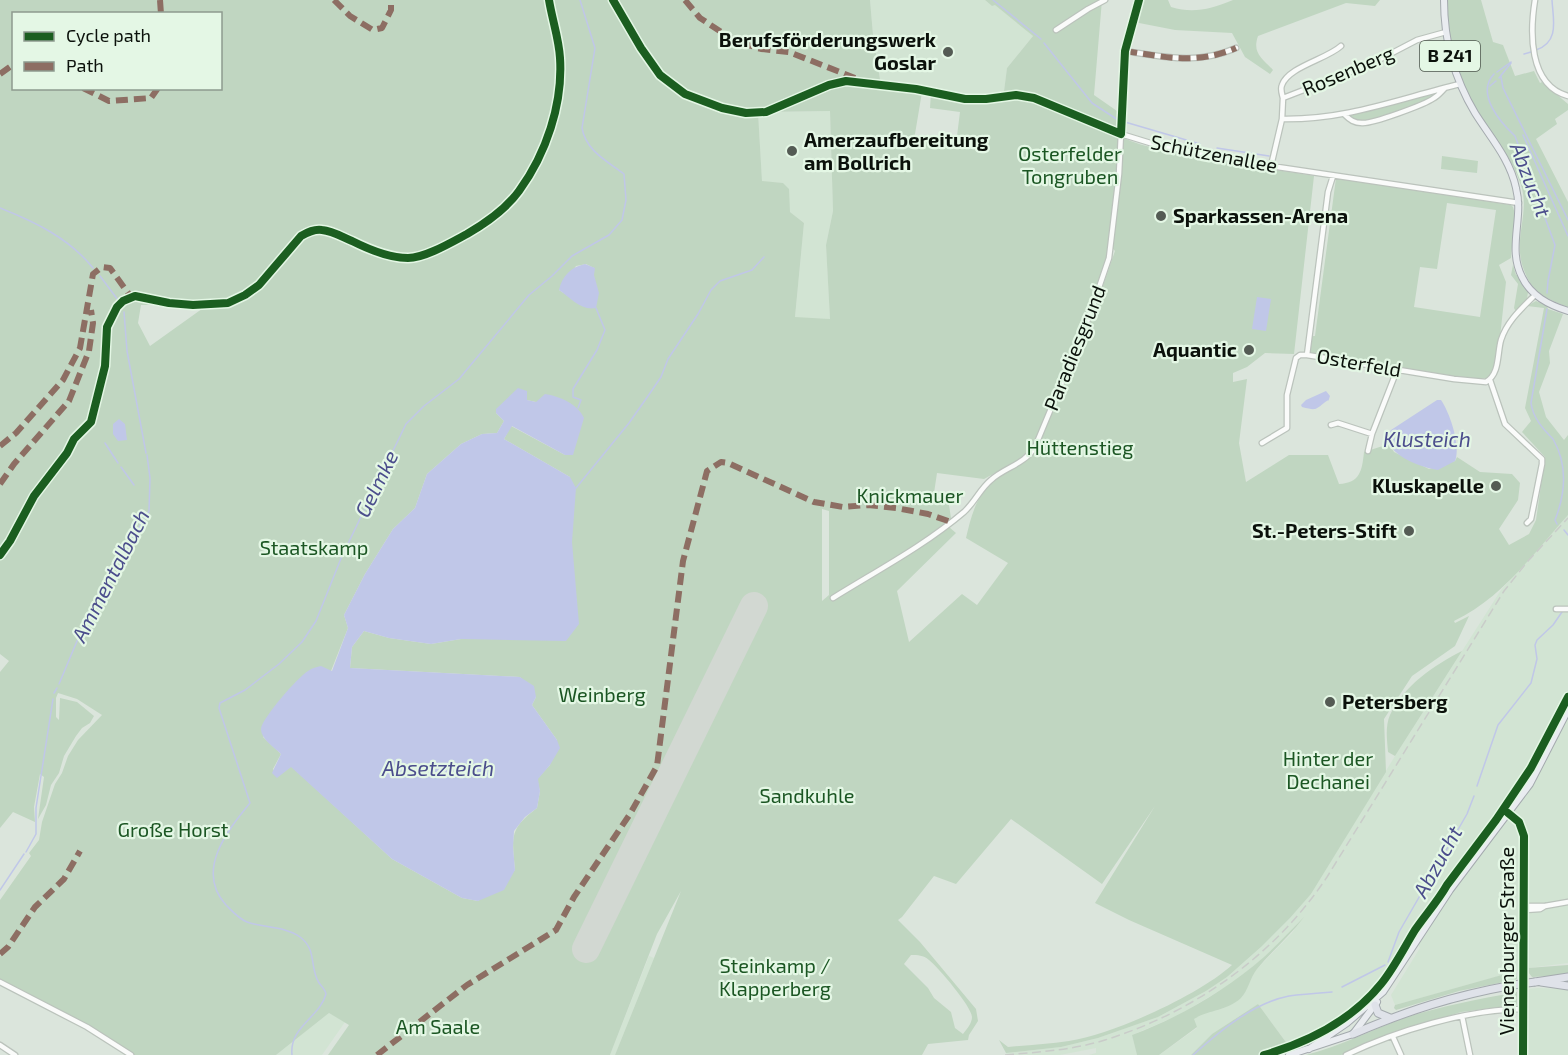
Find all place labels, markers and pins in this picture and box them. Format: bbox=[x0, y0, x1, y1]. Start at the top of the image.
place label: Berufsförderungswerk Goslar bbox=[719, 27, 937, 74]
marker: Berufsförderungswerk Goslar bbox=[941, 45, 955, 59]
place label: Amerzaufbereitung am Bollrich bbox=[804, 127, 989, 174]
marker: Amerzaufbereitung am Bollrich bbox=[785, 144, 799, 158]
place label: Sparkassen-Arena bbox=[1173, 203, 1348, 227]
marker: Sparkassen-Arena bbox=[1154, 209, 1168, 223]
place label: Aquantic bbox=[1153, 337, 1237, 361]
marker: Aquantic bbox=[1242, 343, 1256, 357]
place label: Kluskapelle bbox=[1372, 473, 1484, 497]
marker: Kluskapelle bbox=[1489, 479, 1503, 493]
place label: St.-Peters-Stift bbox=[1252, 518, 1397, 542]
marker: St.-Peters-Stift bbox=[1402, 524, 1416, 538]
place label: Petersberg bbox=[1342, 689, 1448, 713]
marker: Petersberg bbox=[1323, 695, 1337, 709]

